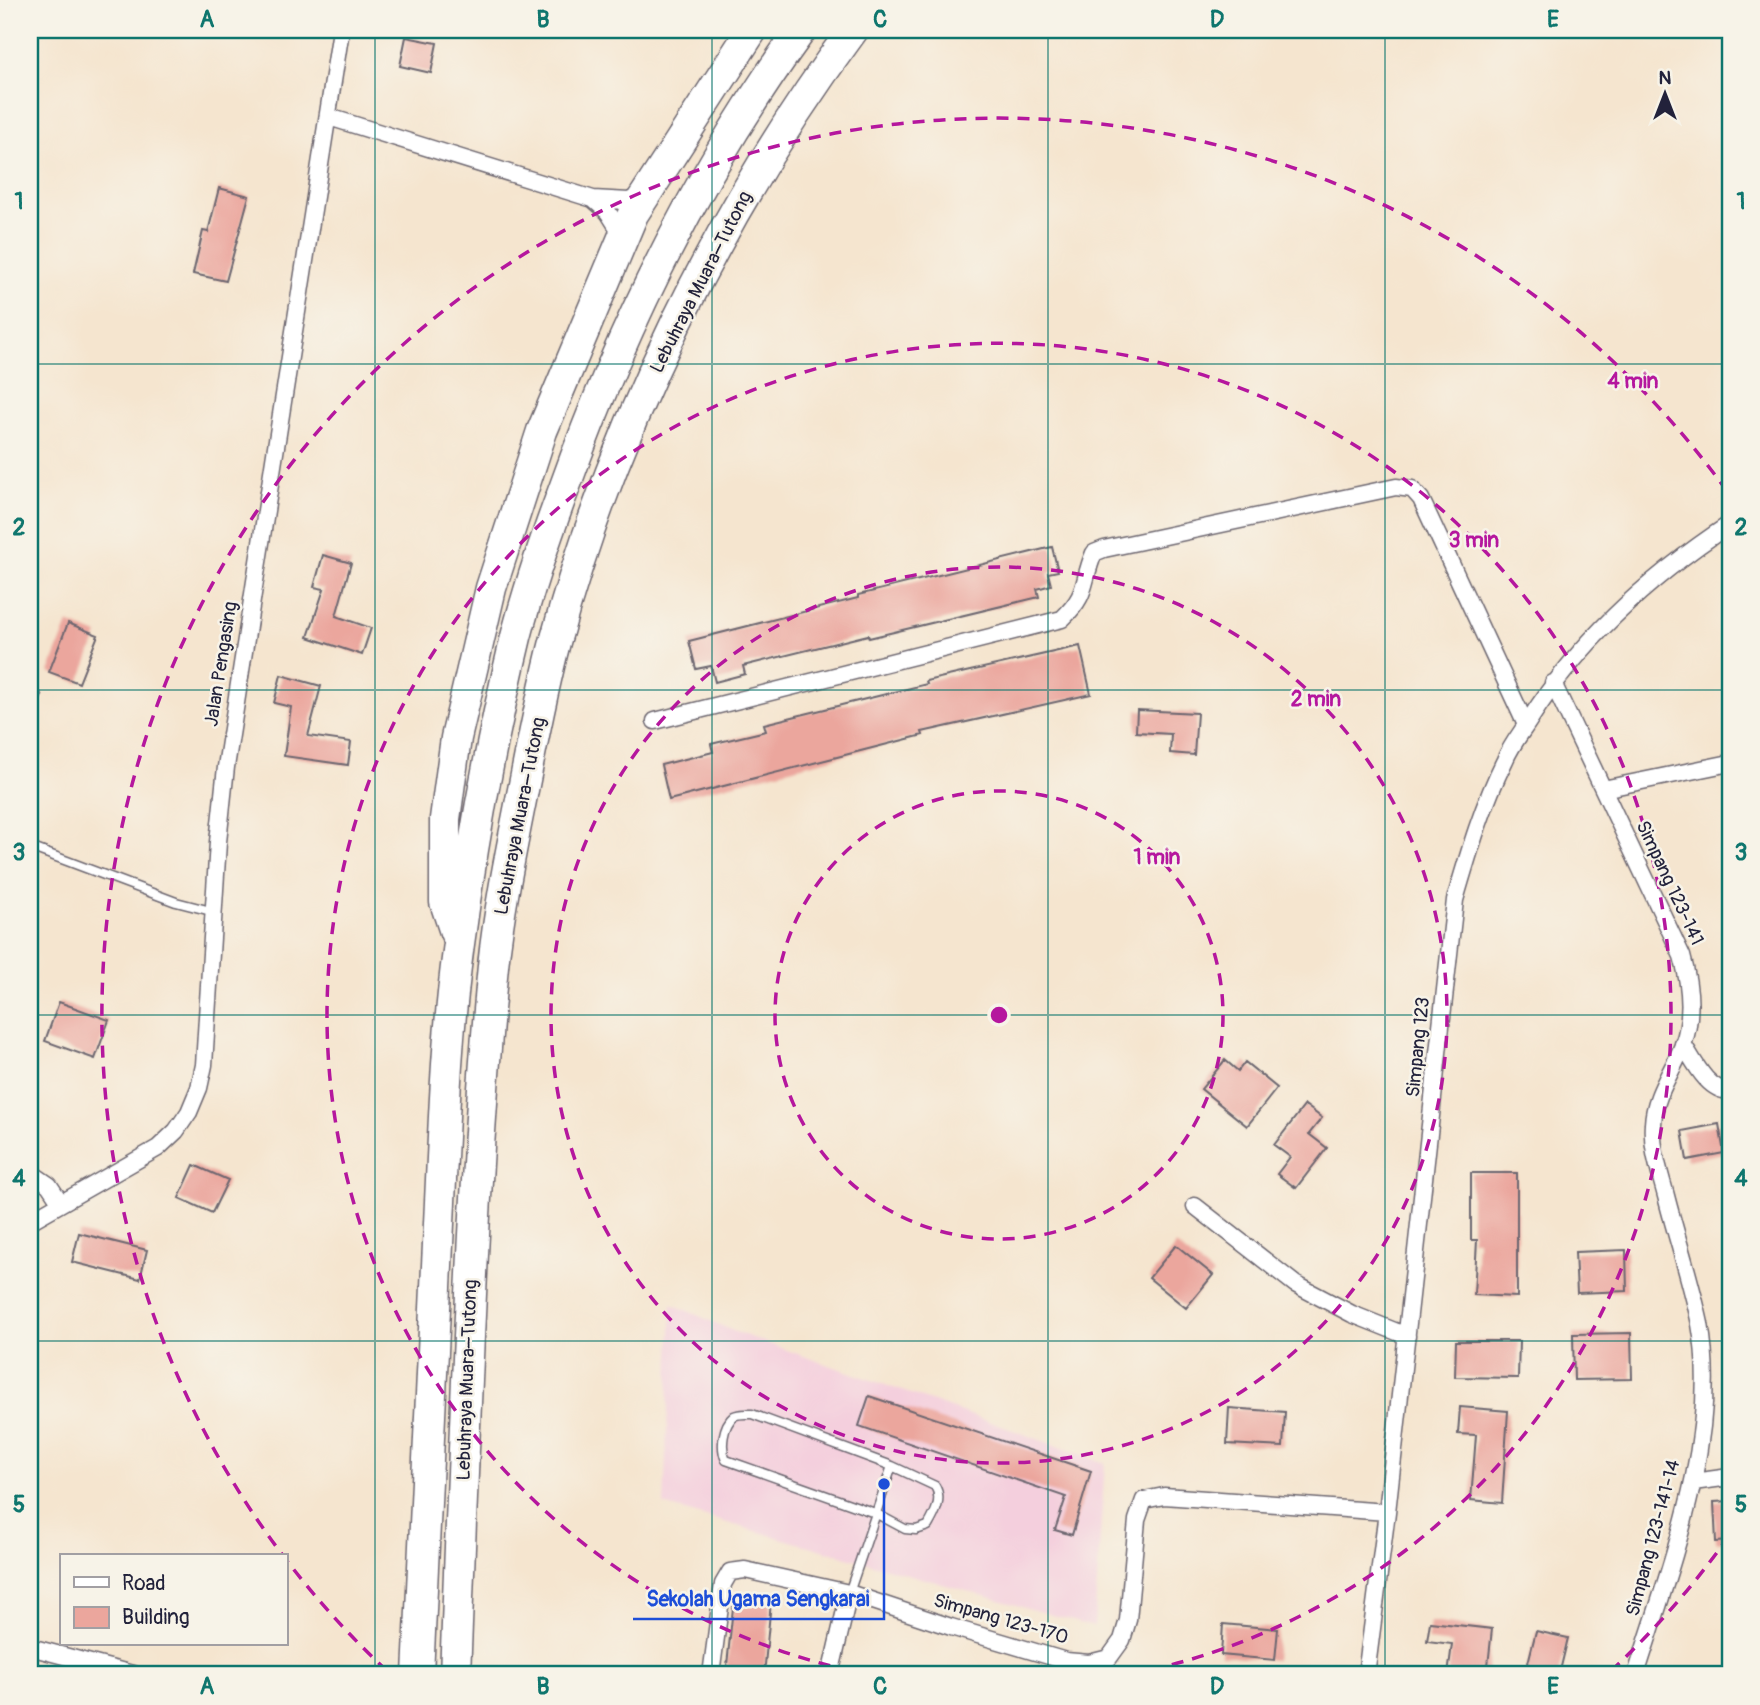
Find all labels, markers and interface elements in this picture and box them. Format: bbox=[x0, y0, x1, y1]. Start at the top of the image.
text: A bbox=[200, 5, 215, 34]
text: B bbox=[536, 5, 550, 34]
text: C bbox=[873, 5, 887, 34]
text: D bbox=[1210, 5, 1224, 34]
text: E bbox=[1547, 5, 1559, 34]
north arrow bbox=[1630, 60, 1700, 130]
text: N bbox=[1659, 66, 1672, 90]
text: 1 bbox=[15, 187, 24, 216]
street label: Lebuhraya Muara–Tutong bbox=[645, 187, 757, 377]
text: 1 bbox=[1737, 187, 1746, 216]
text: 4 min bbox=[1608, 368, 1659, 395]
text: 2 bbox=[13, 513, 26, 542]
text: 2 bbox=[1735, 513, 1748, 542]
text: 3 min bbox=[1449, 527, 1499, 554]
street label: Jalan Pengasing bbox=[199, 600, 243, 728]
text: 2 min bbox=[1291, 686, 1341, 713]
street label: Lebuhraya Muara–Tutong bbox=[489, 715, 551, 917]
street label: Simpang 123-141 bbox=[1631, 817, 1709, 949]
text: 3 bbox=[13, 838, 25, 867]
text: 3 bbox=[1735, 838, 1747, 867]
text: 1 min bbox=[1134, 844, 1181, 871]
street label: Simpang 123 bbox=[1401, 996, 1435, 1098]
centre of rings bbox=[987, 1003, 1011, 1027]
text: 4 bbox=[12, 1164, 26, 1193]
text: 4 bbox=[1734, 1164, 1748, 1193]
street label: Lebuhraya Muara–Tutong bbox=[452, 1279, 482, 1481]
street label: Simpang 123-141-14 bbox=[1621, 1457, 1685, 1619]
text: 5 bbox=[13, 1490, 25, 1519]
text: 5 bbox=[1735, 1490, 1747, 1519]
legend bbox=[60, 1554, 287, 1646]
text: Road bbox=[122, 1570, 166, 1597]
callout: Sekolah Ugama Sengkarai bbox=[633, 1577, 884, 1619]
text: Sekolah Ugama Sengkarai bbox=[646, 1586, 870, 1613]
street label: Simpang 123-170 bbox=[931, 1588, 1071, 1650]
text: Building bbox=[122, 1604, 189, 1631]
text: A bbox=[200, 1672, 215, 1701]
text: B bbox=[536, 1672, 550, 1701]
text: C bbox=[873, 1672, 887, 1701]
text: D bbox=[1210, 1672, 1224, 1701]
text: E bbox=[1547, 1672, 1559, 1701]

